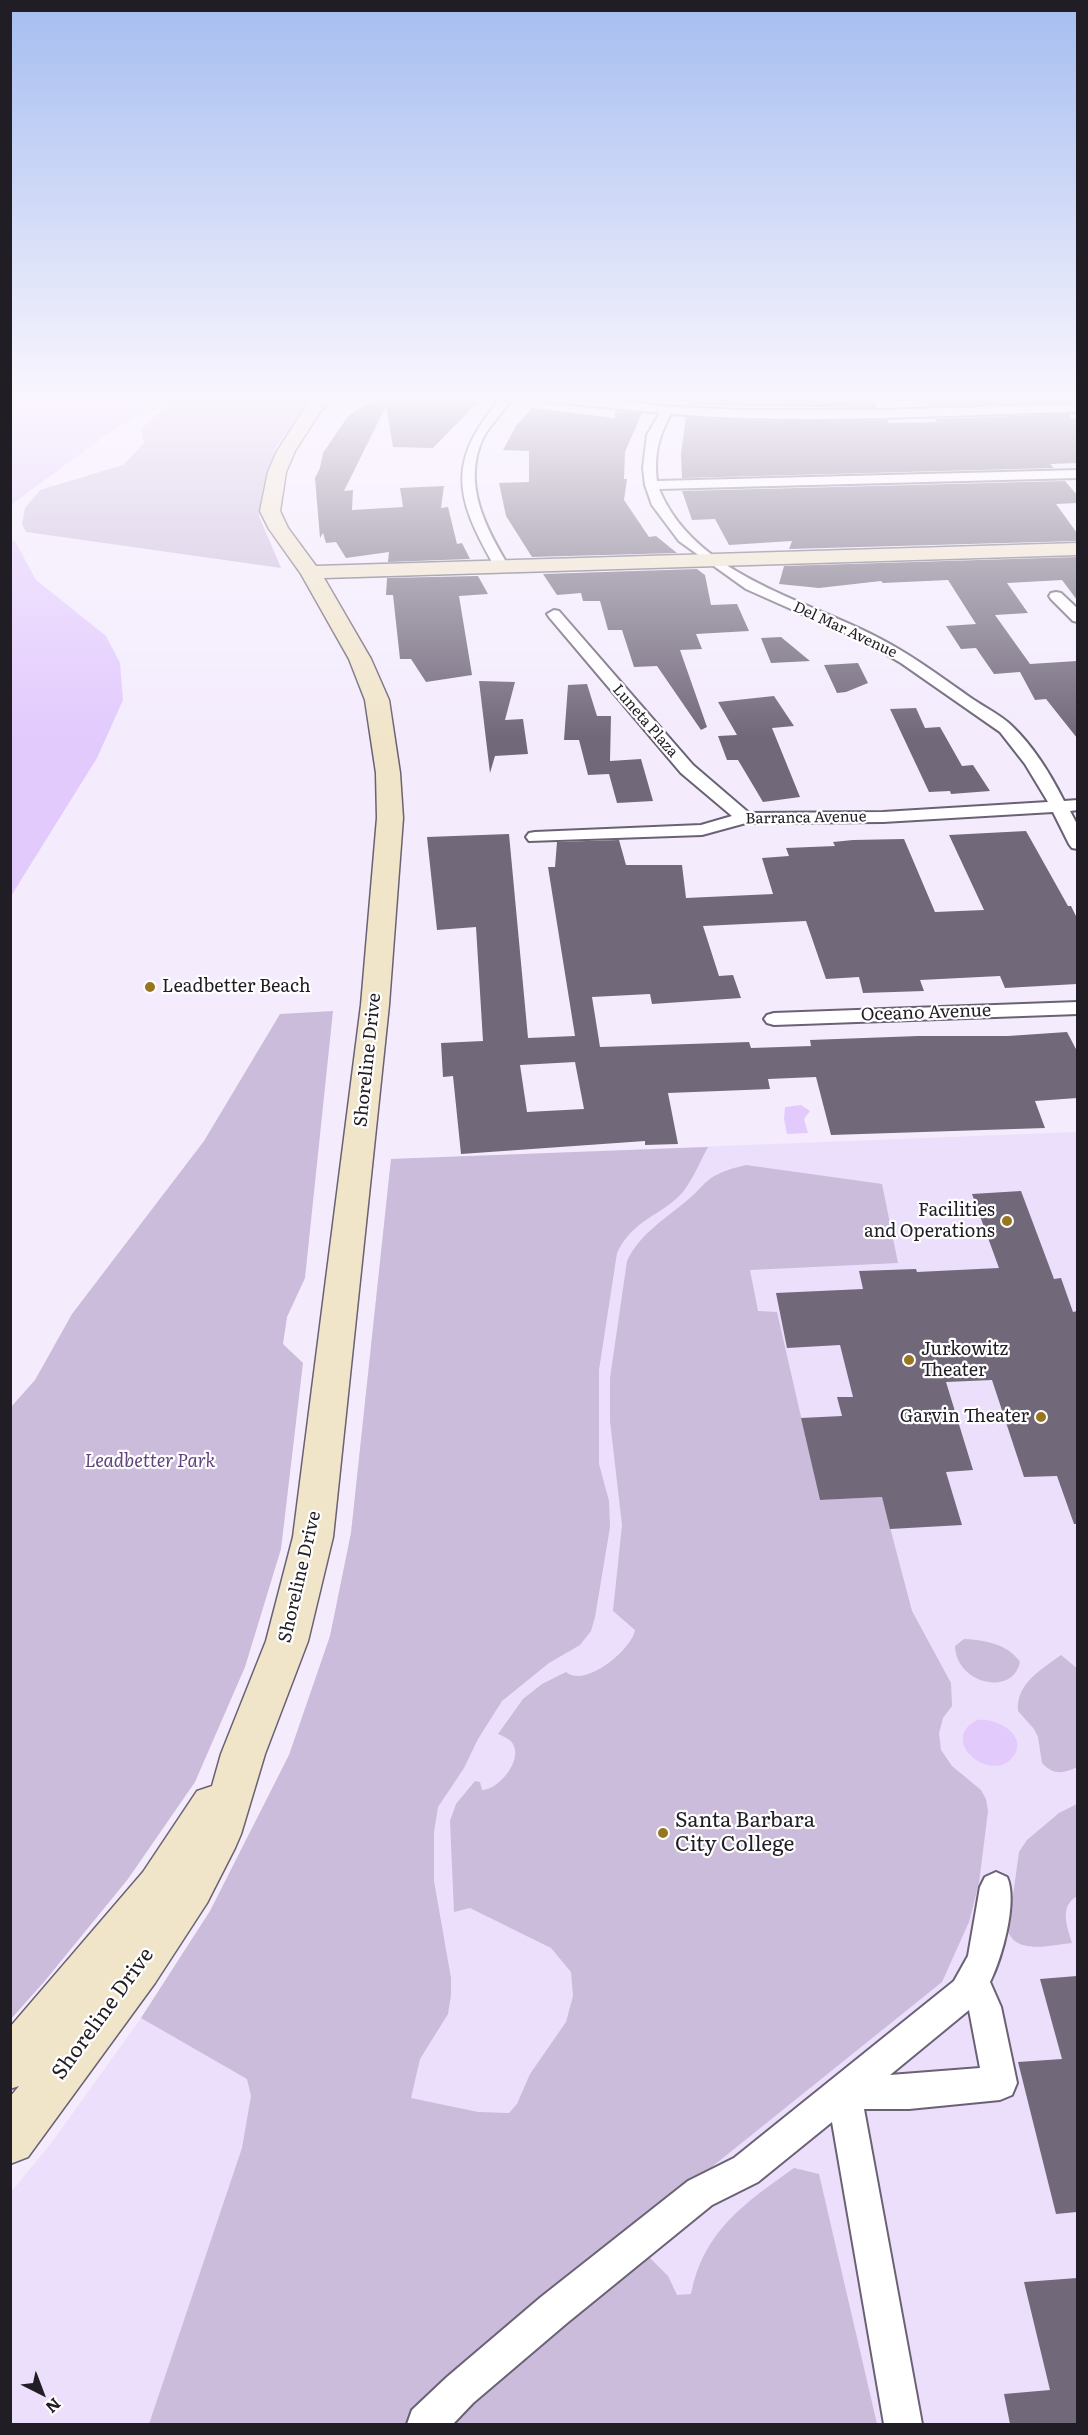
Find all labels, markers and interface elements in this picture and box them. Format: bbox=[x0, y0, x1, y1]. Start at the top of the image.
street label: Del Mar Avenue bbox=[790, 598, 900, 662]
street label: Luneta Plaza bbox=[608, 681, 682, 761]
street label: Barranca Avenue bbox=[745, 808, 867, 828]
place label: Leadbetter Beach bbox=[162, 976, 311, 998]
marker: Leadbetter Beach bbox=[143, 980, 157, 994]
street label: Shoreline Drive bbox=[350, 992, 386, 1128]
street label: Oceano Avenue bbox=[860, 1000, 992, 1026]
place label: Facilities and Operations bbox=[864, 1200, 995, 1242]
marker: Facilities and Operations bbox=[1000, 1214, 1014, 1228]
place label: Jurkowitz Theater bbox=[921, 1339, 1008, 1382]
marker: Jurkowitz Theater bbox=[902, 1353, 916, 1367]
place label: Garvin Theater bbox=[900, 1406, 1029, 1428]
marker: Garvin Theater bbox=[1034, 1410, 1048, 1424]
park label: Leadbetter Park bbox=[85, 1451, 215, 1473]
street label: Shoreline Drive bbox=[274, 1509, 326, 1645]
place label: Santa Barbara City College bbox=[675, 1808, 815, 1858]
marker: Santa Barbara City College bbox=[656, 1826, 670, 1840]
street label: Shoreline Drive bbox=[47, 1943, 159, 2085]
north arrow bbox=[12, 2363, 72, 2423]
text: N bbox=[41, 2393, 67, 2420]

